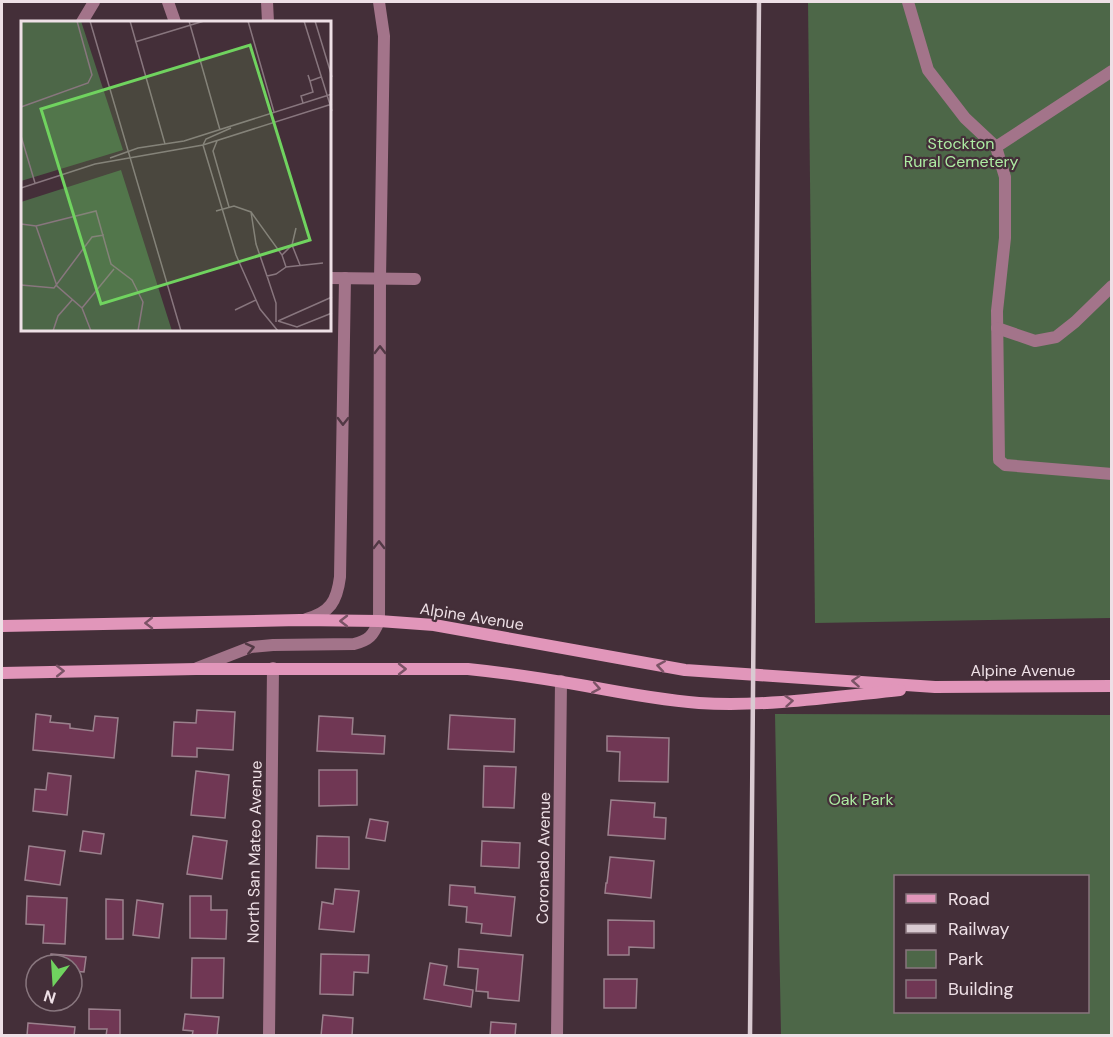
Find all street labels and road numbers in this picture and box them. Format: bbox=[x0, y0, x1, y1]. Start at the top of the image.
street label: Alpine Avenue bbox=[418, 598, 525, 635]
street label: Alpine Avenue bbox=[971, 660, 1075, 681]
street label: North San Mateo Avenue bbox=[242, 760, 267, 944]
street label: Coronado Avenue bbox=[532, 792, 555, 924]

